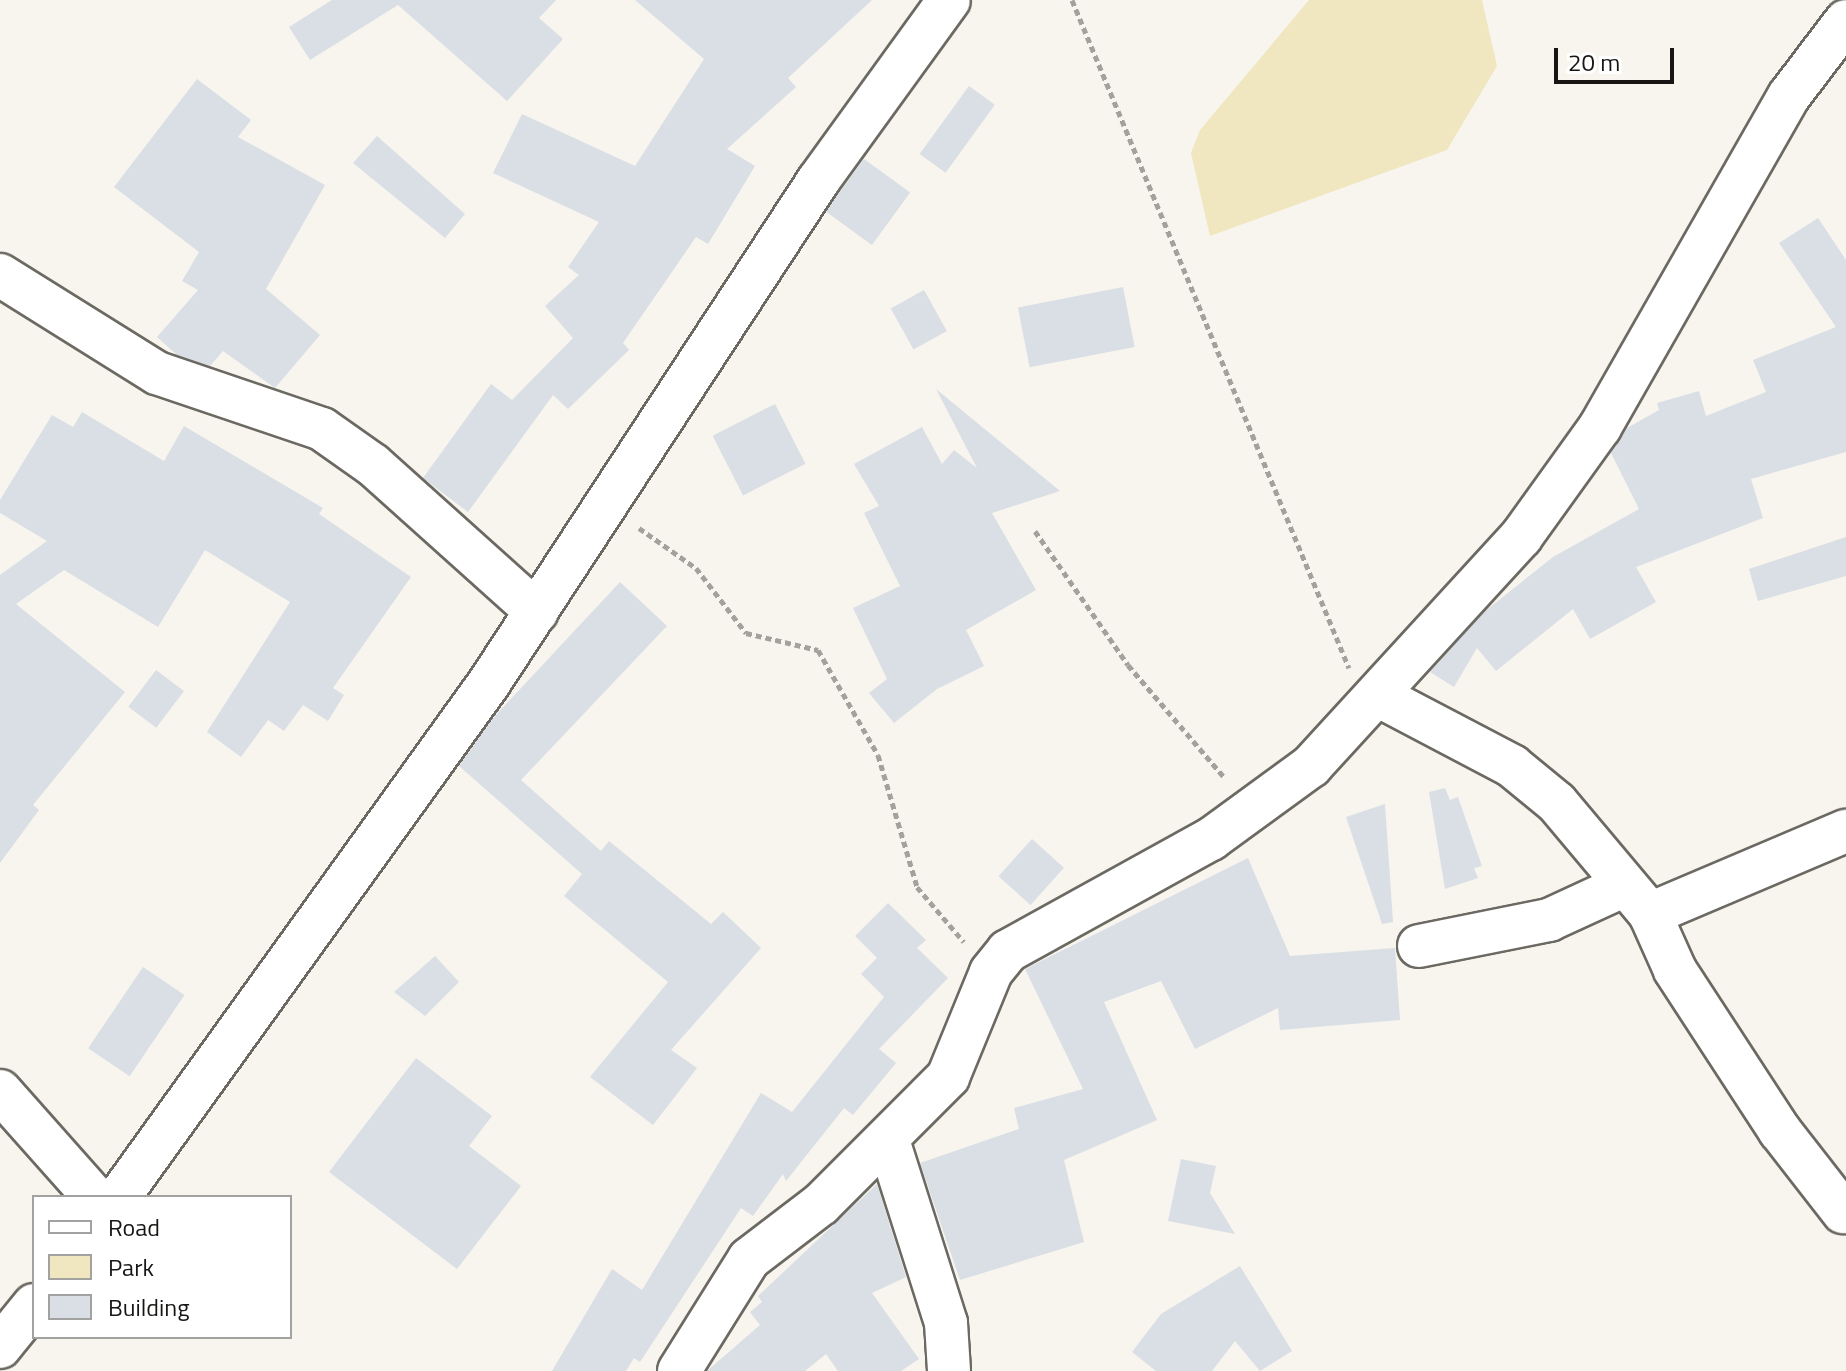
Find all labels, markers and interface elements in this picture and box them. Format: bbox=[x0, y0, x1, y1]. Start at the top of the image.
scale bar bbox=[1558, 32, 1678, 82]
text: 20 m bbox=[1568, 44, 1620, 80]
legend bbox=[32, 1195, 292, 1339]
text: Road bbox=[108, 1209, 160, 1245]
text: Park bbox=[108, 1249, 154, 1285]
text: Building bbox=[108, 1289, 190, 1325]

